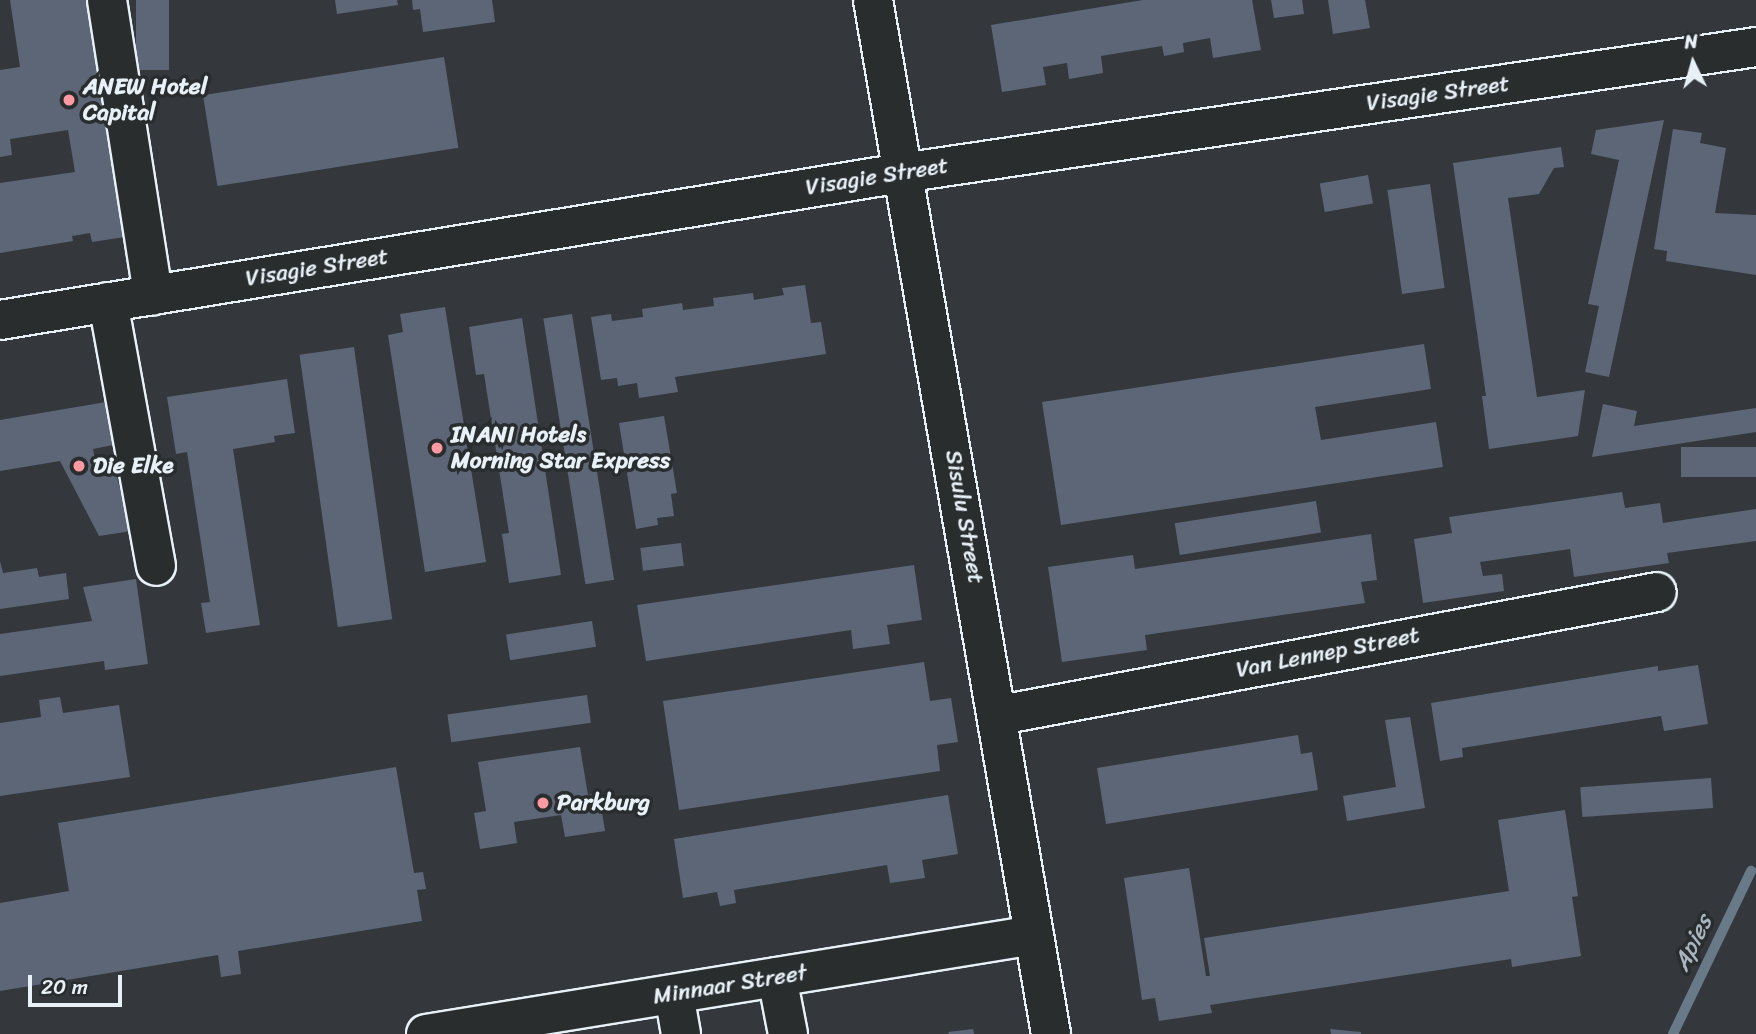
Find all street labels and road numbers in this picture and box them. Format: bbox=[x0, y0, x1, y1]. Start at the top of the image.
street label: Visagie Street bbox=[1364, 70, 1512, 118]
street label: Visagie Street bbox=[803, 152, 951, 202]
street label: Visagie Street bbox=[243, 243, 391, 293]
street label: Sisulu Street bbox=[939, 448, 989, 586]
street label: Van Lennep Street bbox=[1234, 622, 1422, 684]
street label: Minnaar Street bbox=[651, 959, 809, 1011]

